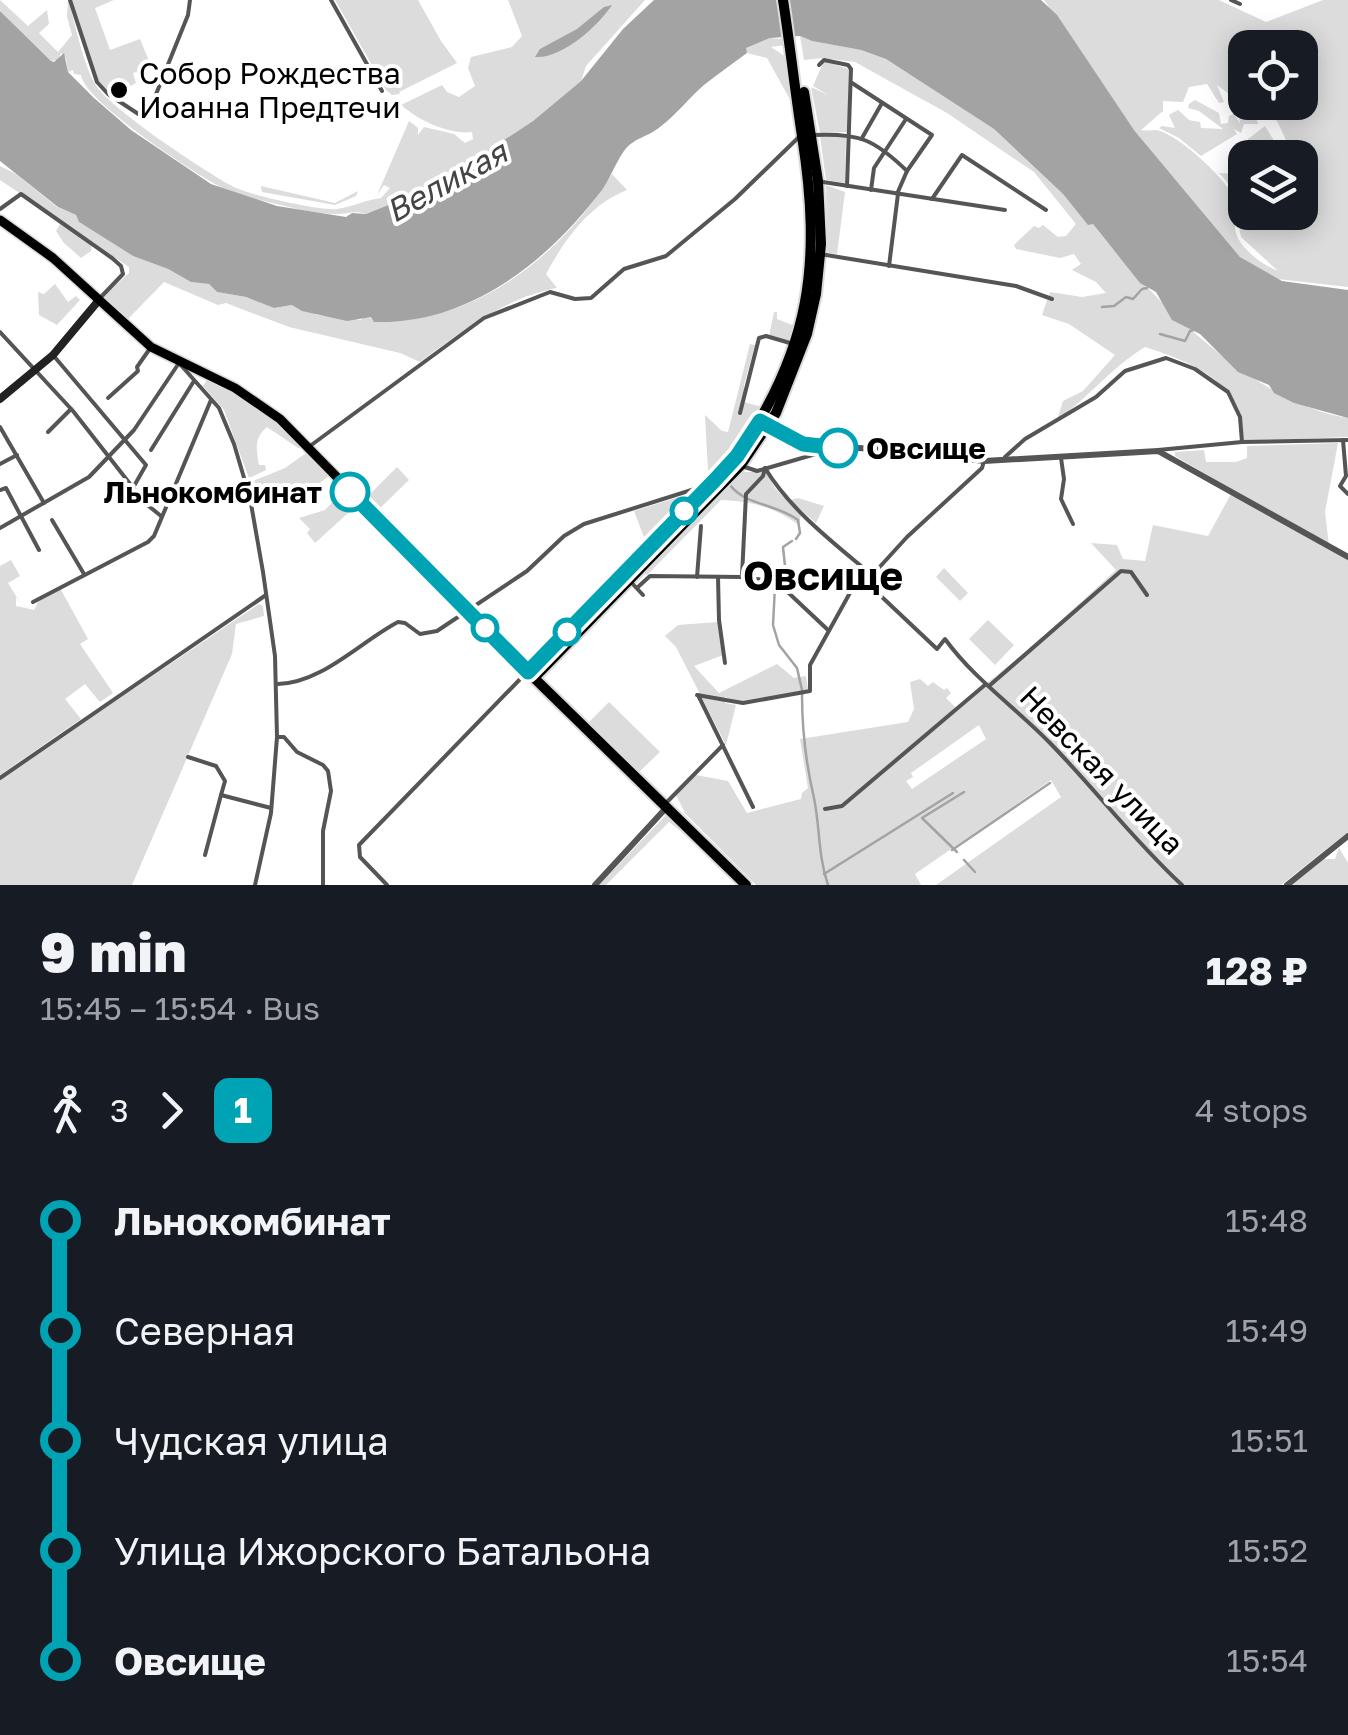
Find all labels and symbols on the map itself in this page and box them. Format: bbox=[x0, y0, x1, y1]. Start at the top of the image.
place label: Собор Рождества Иоанна Предтечи bbox=[139, 55, 401, 125]
marker: Собор Рождества Иоанна Предтечи bbox=[108, 79, 130, 101]
water label: Великая bbox=[379, 131, 515, 230]
marker: Овсище bbox=[819, 429, 857, 467]
place label: Овсище bbox=[866, 430, 986, 466]
marker: Льнокомбинат bbox=[331, 473, 369, 511]
place label: Льнокомбинат bbox=[103, 474, 322, 510]
unlabelled marker bbox=[671, 498, 697, 524]
district label: Овсище bbox=[743, 551, 903, 599]
unlabelled marker bbox=[472, 615, 498, 641]
unlabelled marker bbox=[554, 619, 580, 645]
street label: Невская улица bbox=[1013, 678, 1191, 862]

